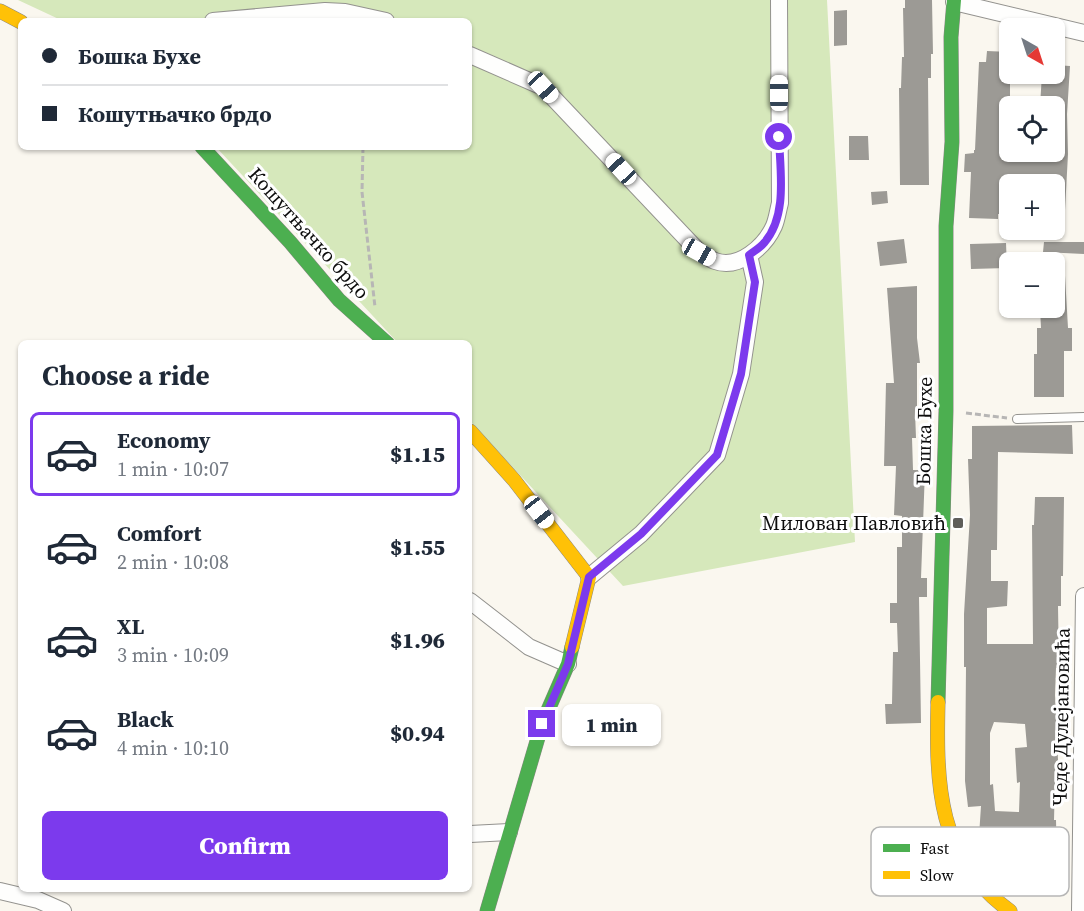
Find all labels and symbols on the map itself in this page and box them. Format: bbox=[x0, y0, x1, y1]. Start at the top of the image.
north arrow bbox=[999, 18, 1065, 84]
car bbox=[524, 68, 562, 106]
car bbox=[770, 75, 788, 111]
route start bbox=[765, 123, 792, 150]
car bbox=[602, 150, 640, 188]
street label: Кошутњачко брдо bbox=[242, 161, 376, 305]
car bbox=[679, 235, 719, 269]
street label: Бошка Бухе bbox=[909, 376, 939, 486]
car bbox=[521, 492, 557, 532]
place label: Милован Павловић bbox=[762, 509, 946, 537]
marker: Милован Павловић bbox=[951, 516, 965, 530]
street label: Чеде Дулејановића bbox=[1045, 627, 1077, 807]
callout: 1 min bbox=[563, 703, 662, 745]
route end bbox=[528, 710, 555, 737]
legend bbox=[871, 827, 1069, 896]
text: Fast bbox=[920, 837, 950, 859]
text: Slow bbox=[920, 864, 955, 886]

